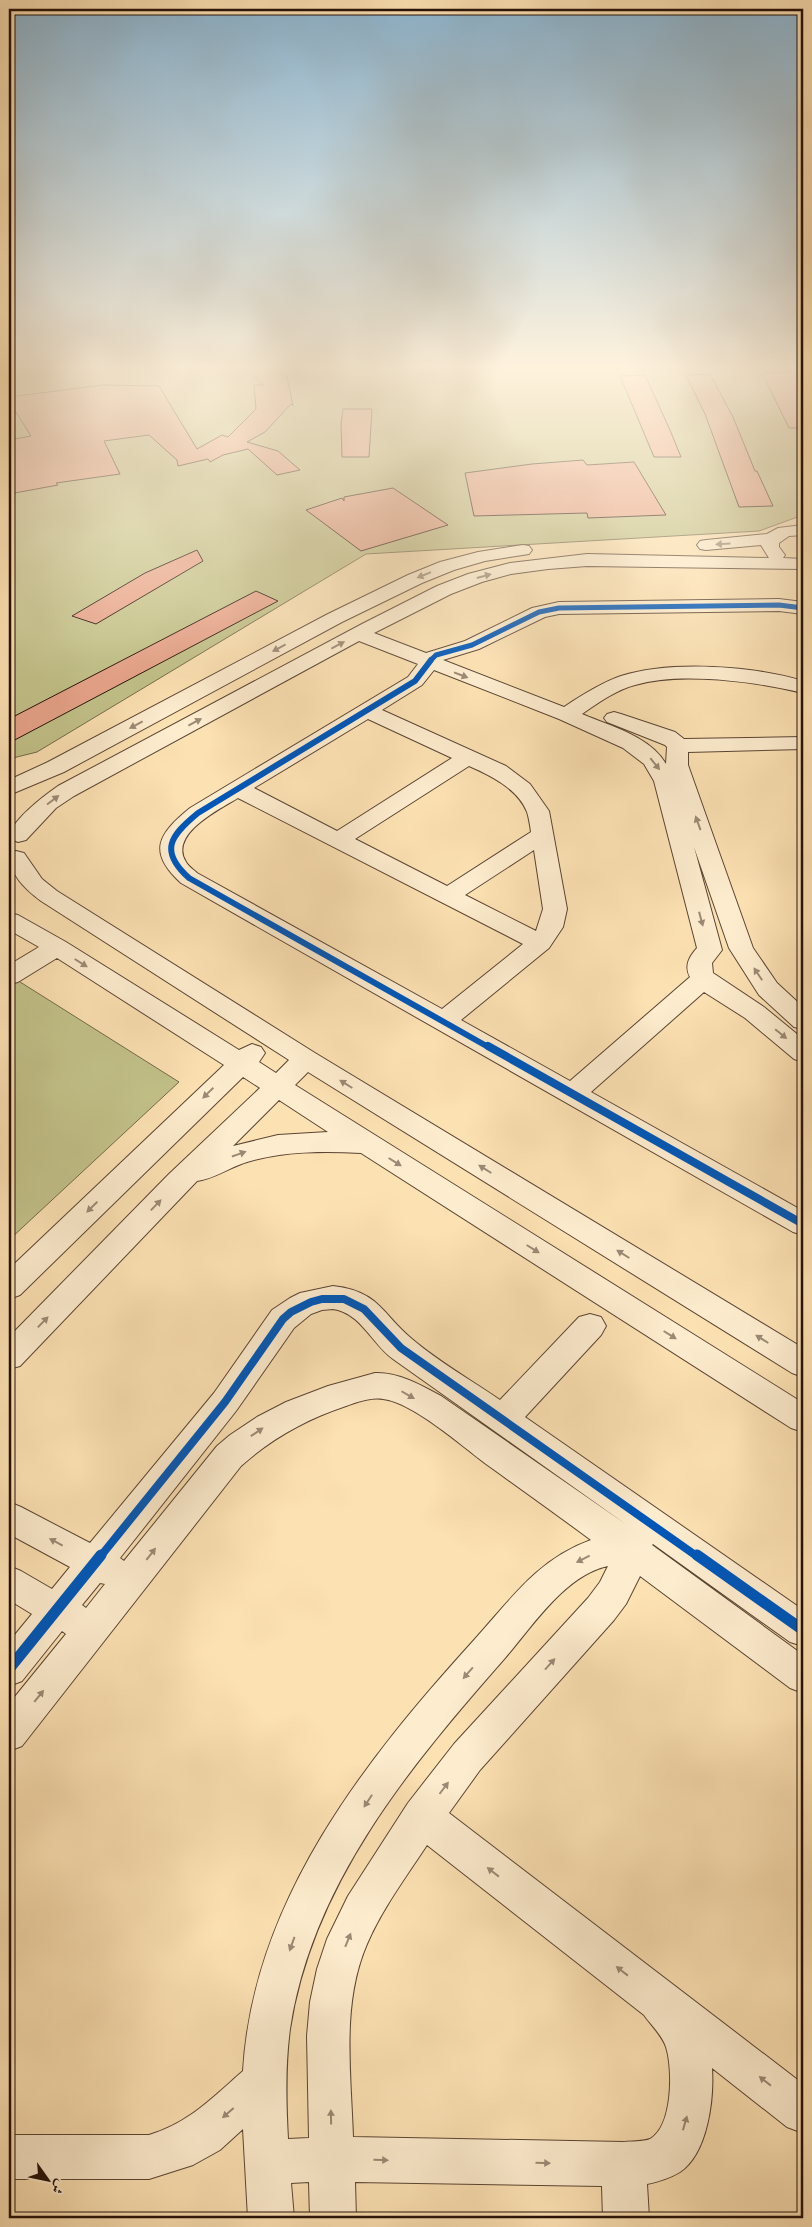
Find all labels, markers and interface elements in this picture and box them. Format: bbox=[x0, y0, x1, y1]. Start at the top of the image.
one-way arrow bbox=[715, 540, 731, 548]
one-way arrow bbox=[416, 571, 431, 579]
one-way arrow bbox=[477, 572, 492, 580]
one-way arrow bbox=[331, 641, 345, 649]
one-way arrow bbox=[272, 644, 286, 652]
one-way arrow bbox=[454, 671, 469, 679]
one-way arrow bbox=[188, 717, 201, 726]
one-way arrow bbox=[129, 720, 142, 729]
one-way arrow bbox=[649, 757, 660, 770]
one-way arrow bbox=[46, 795, 59, 806]
one-way arrow bbox=[694, 816, 701, 831]
one-way arrow bbox=[698, 911, 706, 926]
one-way arrow bbox=[74, 958, 87, 967]
one-way arrow bbox=[753, 967, 763, 980]
one-way arrow bbox=[774, 1029, 787, 1040]
one-way arrow bbox=[340, 1080, 353, 1089]
one-way arrow bbox=[202, 1087, 214, 1099]
one-way arrow bbox=[232, 1150, 247, 1157]
one-way arrow bbox=[388, 1158, 402, 1167]
one-way arrow bbox=[478, 1165, 491, 1174]
one-way arrow bbox=[150, 1199, 162, 1211]
one-way arrow bbox=[86, 1200, 98, 1212]
one-way arrow bbox=[526, 1244, 539, 1254]
one-way arrow bbox=[617, 1249, 630, 1259]
one-way arrow bbox=[37, 1316, 49, 1328]
one-way arrow bbox=[663, 1331, 677, 1340]
one-way arrow bbox=[755, 1334, 768, 1344]
one-way arrow bbox=[402, 1390, 415, 1399]
one-way arrow bbox=[251, 1428, 264, 1437]
one-way arrow bbox=[49, 1538, 64, 1546]
one-way arrow bbox=[146, 1548, 157, 1561]
one-way arrow bbox=[575, 1555, 590, 1563]
one-way arrow bbox=[544, 1658, 555, 1671]
one-way arrow bbox=[462, 1667, 474, 1679]
one-way arrow bbox=[34, 1689, 45, 1702]
one-way arrow bbox=[439, 1781, 449, 1795]
one-way arrow bbox=[363, 1794, 373, 1808]
one-way arrow bbox=[487, 1866, 500, 1877]
one-way arrow bbox=[345, 1933, 353, 1947]
one-way arrow bbox=[288, 1937, 296, 1952]
one-way arrow bbox=[615, 1966, 629, 1976]
one-way arrow bbox=[758, 2076, 772, 2086]
one-way arrow bbox=[223, 2107, 235, 2119]
one-way arrow bbox=[327, 2109, 335, 2125]
one-way arrow bbox=[681, 2116, 689, 2131]
north arrow bbox=[22, 2154, 72, 2204]
one-way arrow bbox=[373, 2156, 389, 2164]
one-way arrow bbox=[535, 2159, 551, 2167]
text: ش bbox=[45, 2175, 69, 2197]

